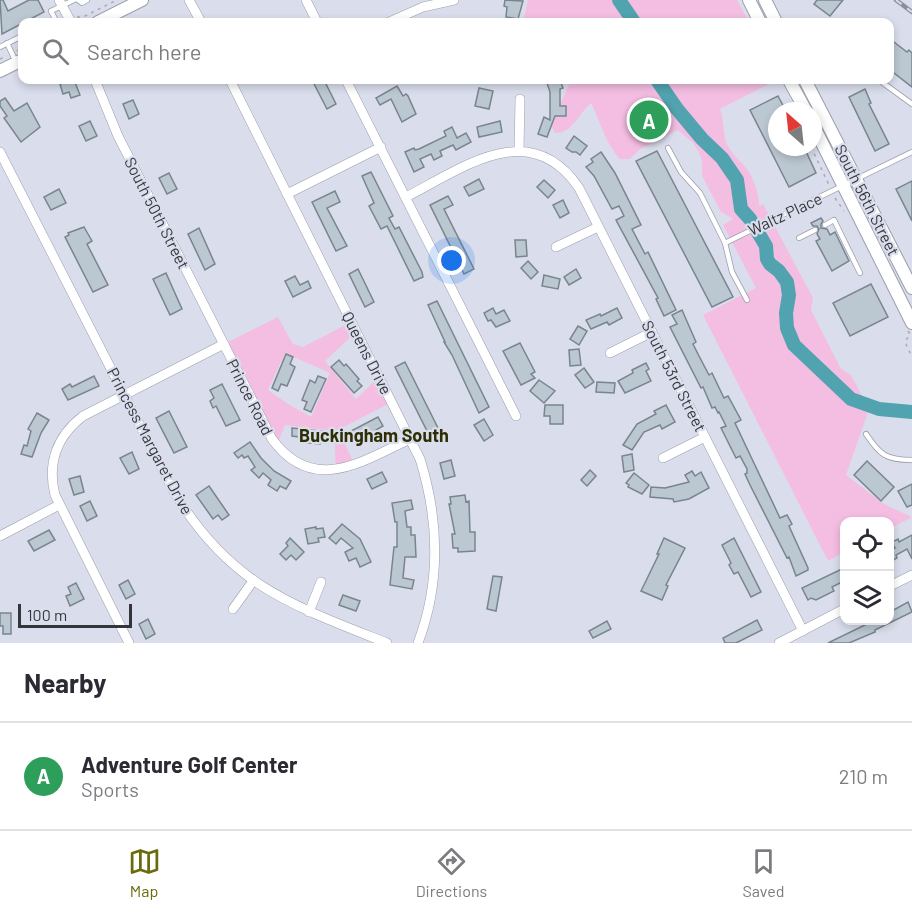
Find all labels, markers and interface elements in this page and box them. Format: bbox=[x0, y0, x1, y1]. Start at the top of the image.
search box bbox=[18, 18, 894, 84]
icon: search bbox=[39, 35, 72, 68]
text: Search here bbox=[87, 38, 201, 64]
pin: A bbox=[630, 98, 668, 142]
north arrow bbox=[768, 102, 822, 156]
street label: South 56th Street bbox=[831, 141, 904, 258]
street label: South 50th Street bbox=[121, 154, 194, 272]
street label: Waltz Place bbox=[745, 188, 825, 239]
your location bbox=[437, 246, 466, 275]
street label: Queens Drive bbox=[339, 308, 396, 397]
street label: South 53rd Street bbox=[638, 317, 711, 434]
street label: Prince Road bbox=[223, 355, 278, 438]
street label: Princess Margaret Drive bbox=[104, 364, 197, 518]
district label: Buckingham South bbox=[299, 424, 449, 446]
map controls bbox=[840, 517, 894, 625]
button: locate bbox=[840, 517, 894, 571]
button: layers bbox=[840, 571, 894, 625]
scale bar bbox=[18, 601, 132, 628]
text: 100 m bbox=[27, 605, 67, 624]
text: Nearby bbox=[24, 667, 106, 698]
text: Adventure Golf Center bbox=[81, 751, 298, 777]
text: A bbox=[37, 764, 50, 788]
text: 210 m bbox=[839, 764, 888, 788]
text: Sports bbox=[81, 777, 139, 801]
tab: Map bbox=[128, 845, 161, 900]
tab: Directions bbox=[416, 845, 487, 900]
tab: Saved bbox=[742, 845, 784, 900]

